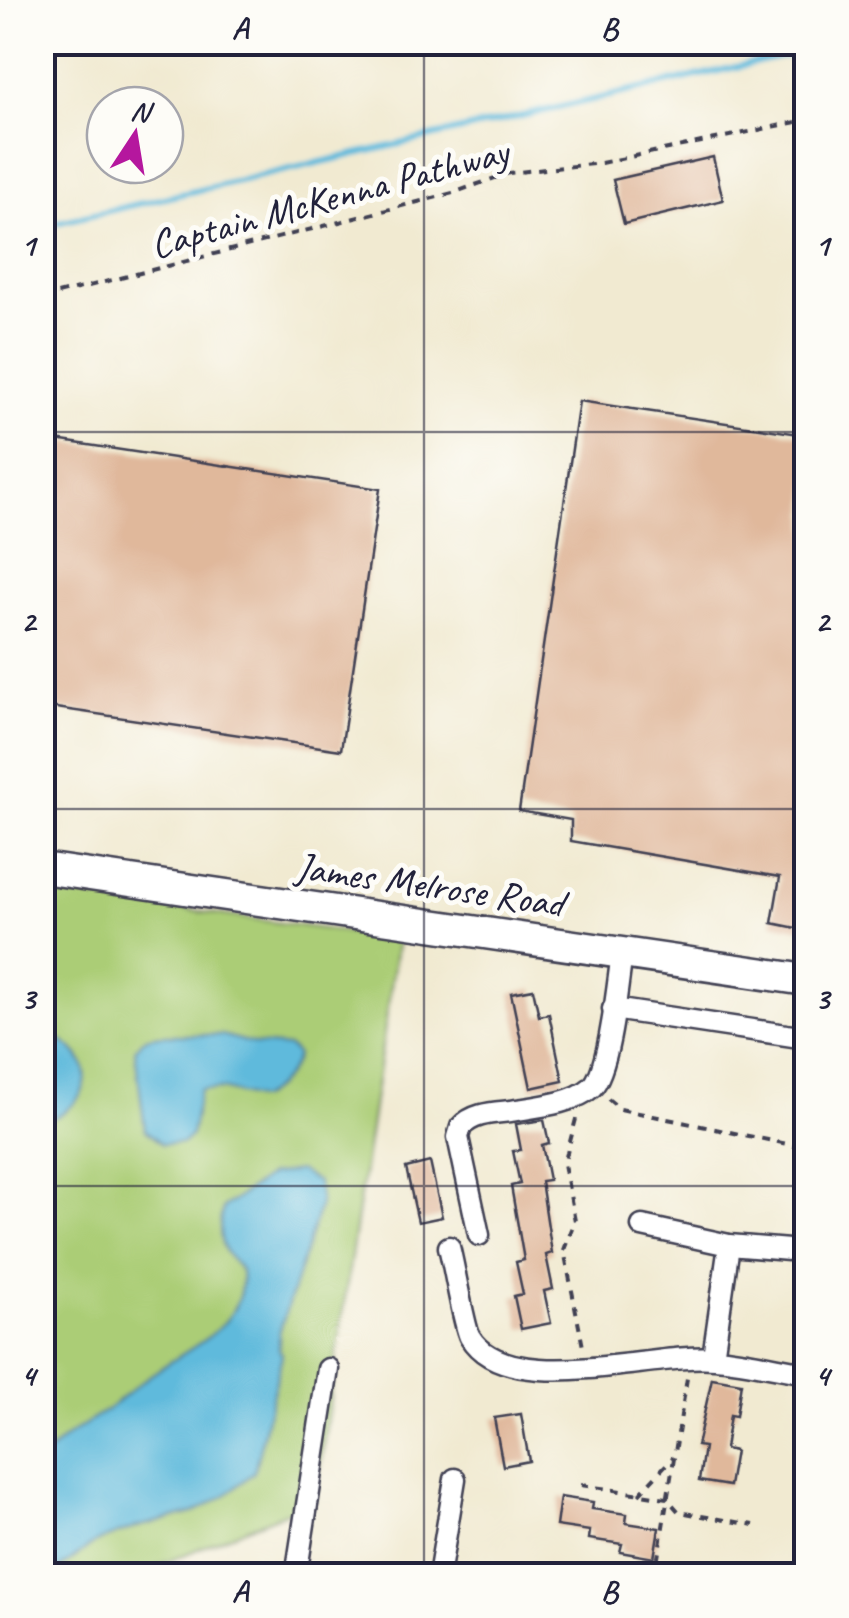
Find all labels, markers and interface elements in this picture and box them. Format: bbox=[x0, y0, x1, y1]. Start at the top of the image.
text: A bbox=[232, 8, 251, 49]
text: B bbox=[601, 8, 620, 49]
north arrow bbox=[85, 85, 185, 185]
text: N bbox=[128, 92, 157, 131]
street label: Captain McKenna Pathway bbox=[145, 125, 517, 270]
text: 1 bbox=[21, 224, 39, 265]
text: 1 bbox=[815, 224, 833, 265]
text: 2 bbox=[21, 601, 38, 642]
text: 2 bbox=[815, 601, 832, 642]
street label: James Melrose Road bbox=[291, 841, 572, 929]
text: 3 bbox=[21, 978, 38, 1019]
text: 3 bbox=[815, 978, 832, 1019]
text: 4 bbox=[21, 1355, 39, 1396]
text: 4 bbox=[815, 1355, 833, 1396]
text: A bbox=[232, 1571, 251, 1612]
text: B bbox=[601, 1571, 620, 1612]

